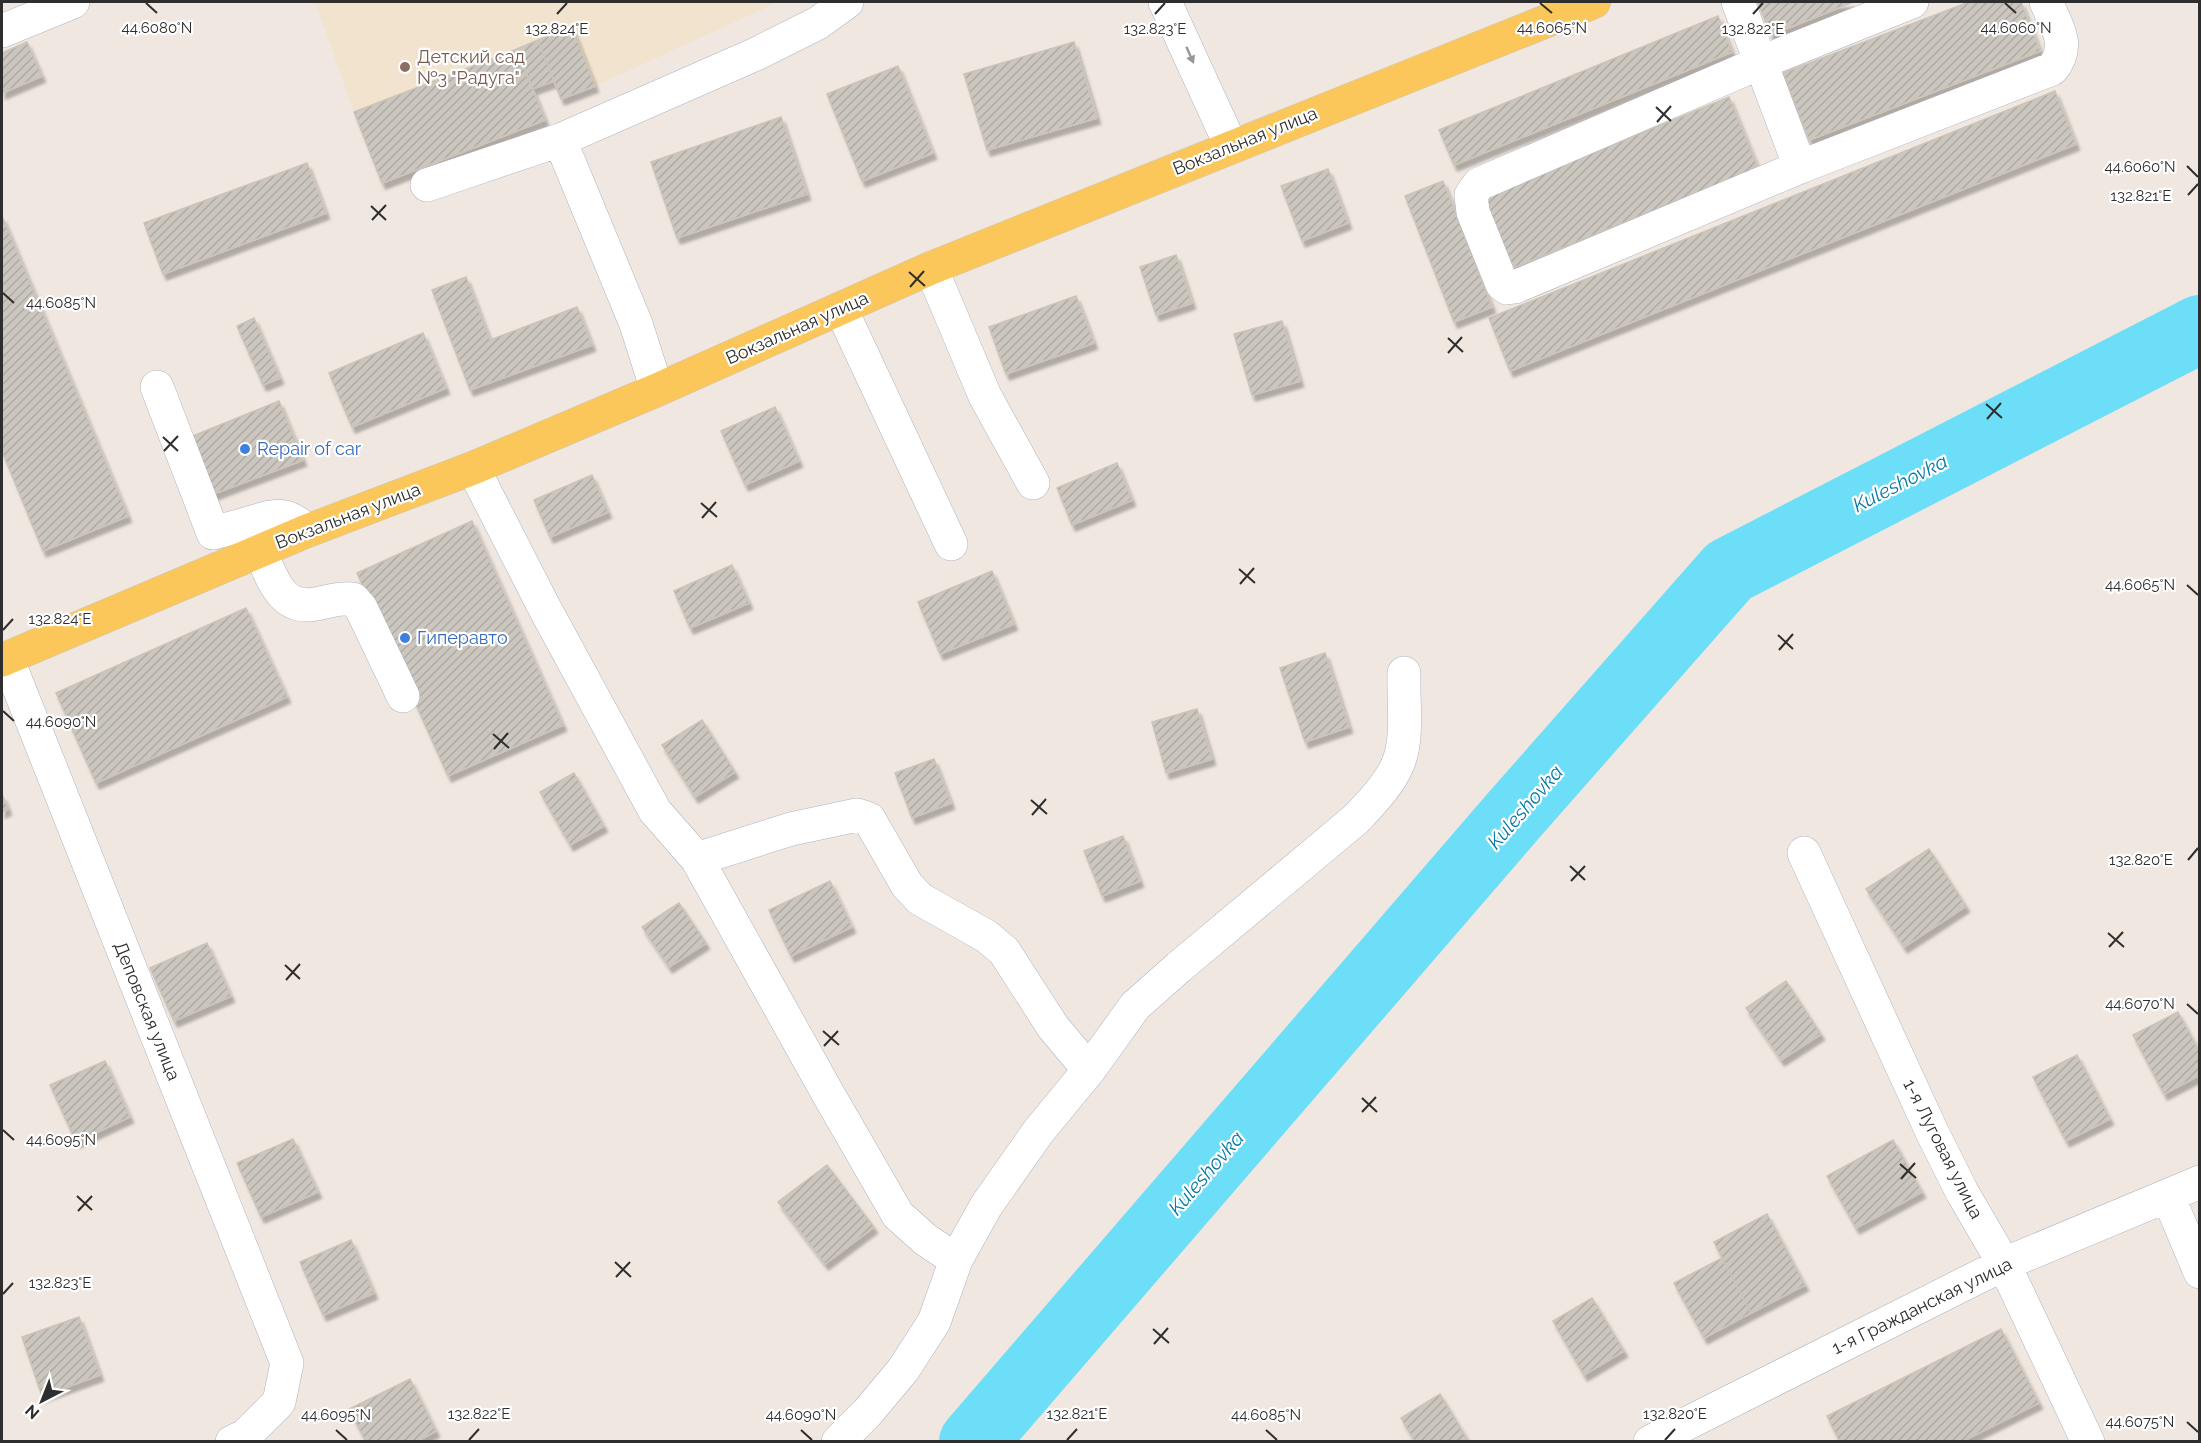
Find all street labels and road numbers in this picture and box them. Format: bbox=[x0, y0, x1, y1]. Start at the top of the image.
street label: Вокзальная улица bbox=[1170, 102, 1320, 179]
street label: Вокзальная улица bbox=[722, 287, 871, 368]
street label: Вокзальная улица bbox=[272, 478, 423, 553]
street label: Деповская улица bbox=[110, 938, 185, 1083]
street label: 1-я Луговая улица bbox=[1899, 1076, 1988, 1222]
street label: 1-я Гражданская улица bbox=[1828, 1253, 2015, 1358]

